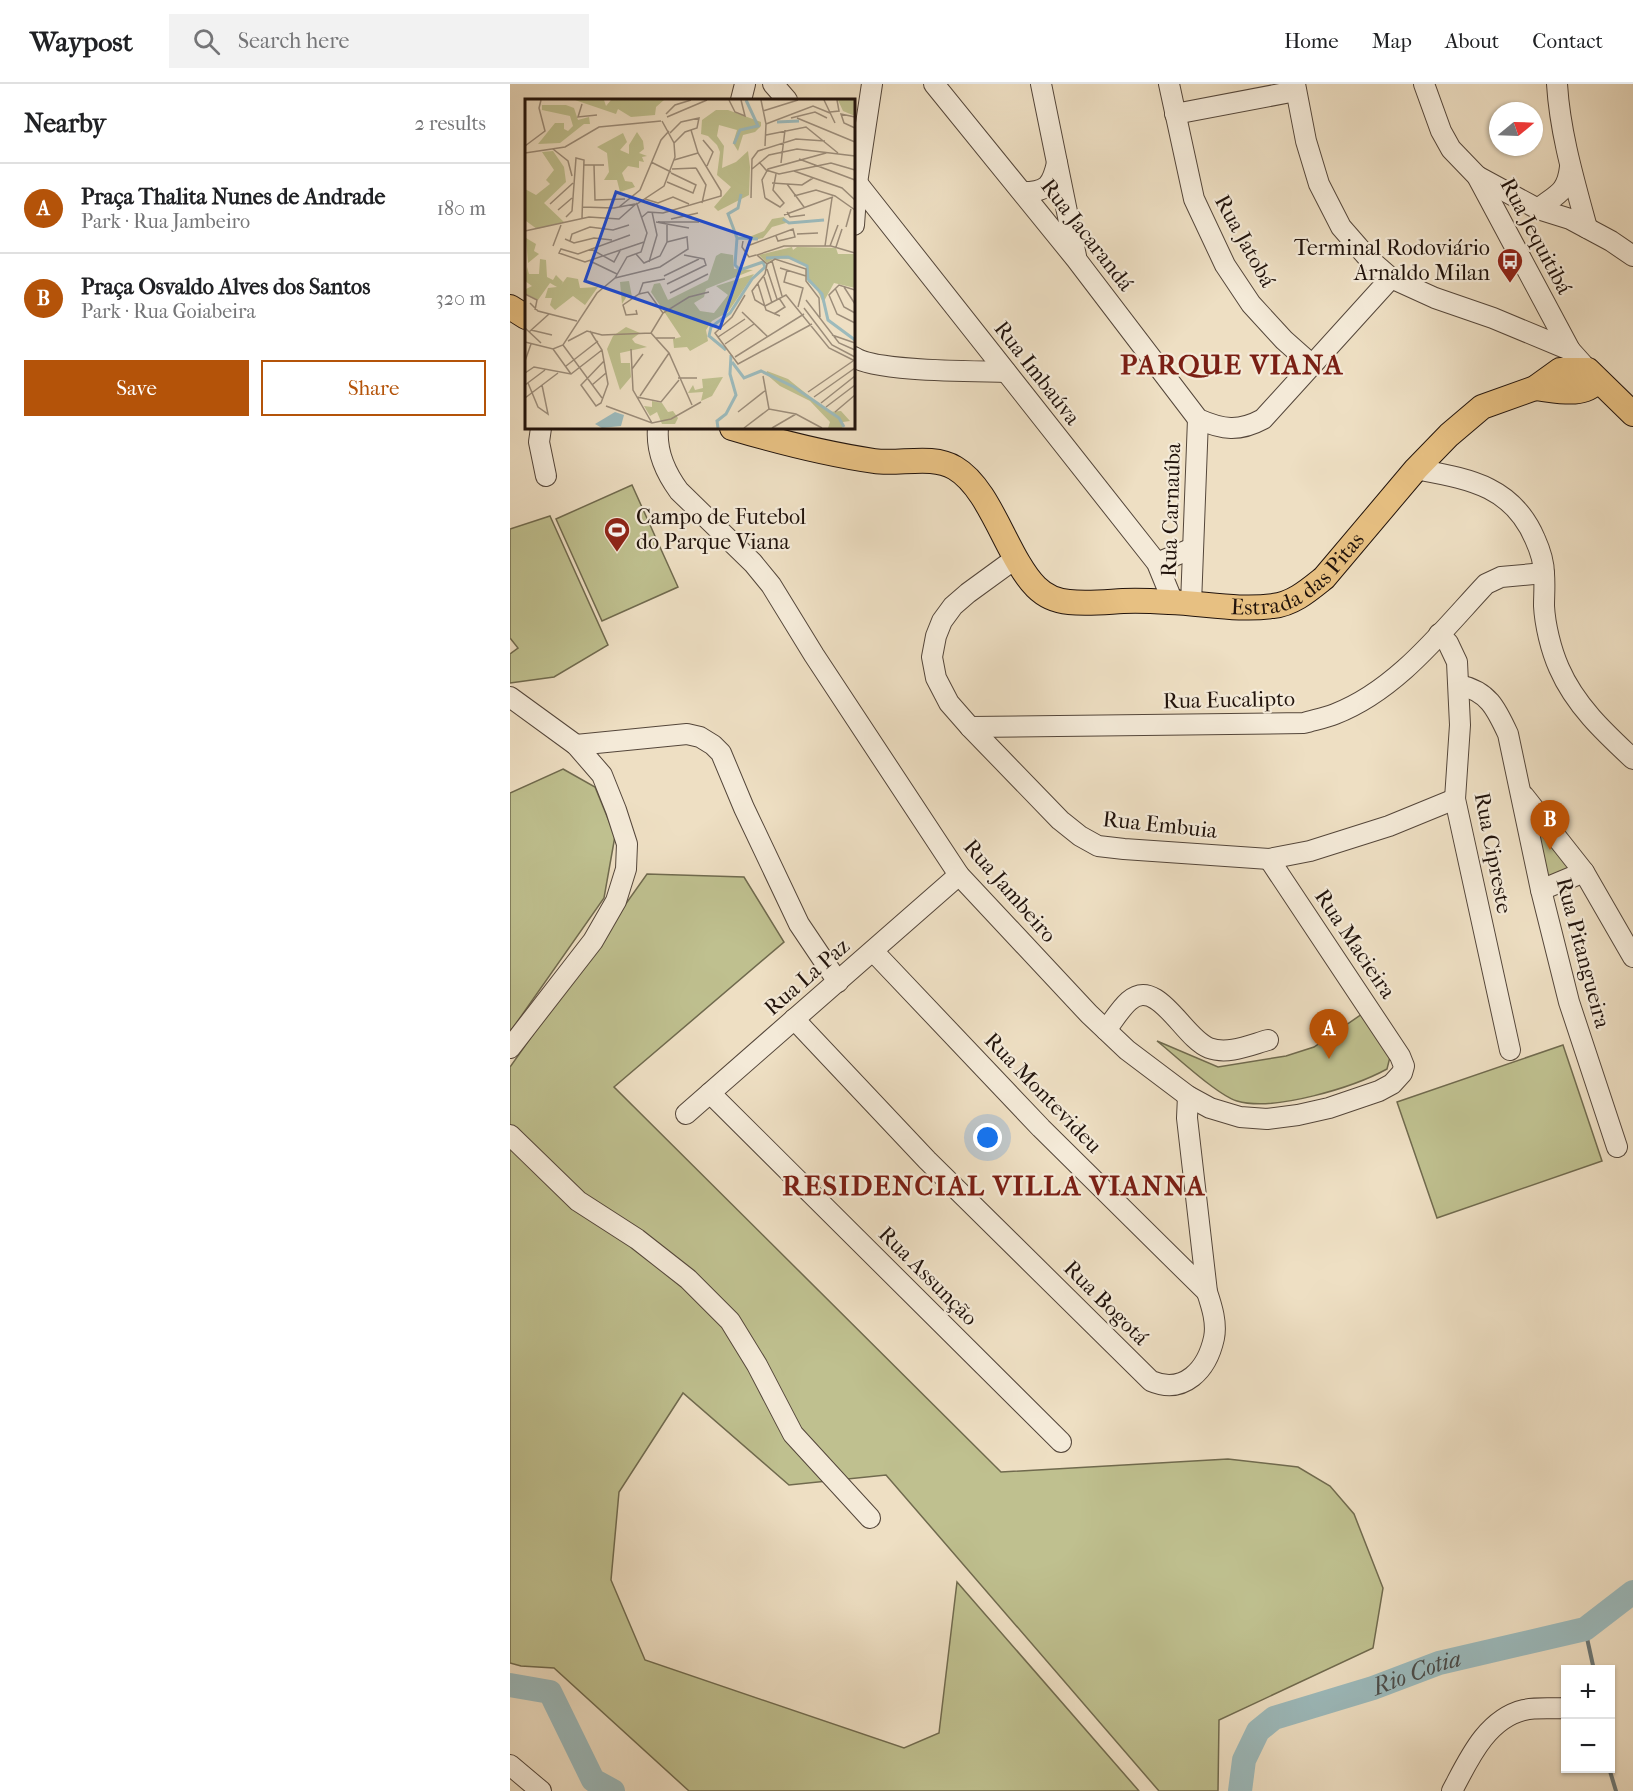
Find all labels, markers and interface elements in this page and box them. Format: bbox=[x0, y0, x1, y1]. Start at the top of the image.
search box bbox=[169, 14, 589, 68]
text: Waypost bbox=[30, 25, 133, 58]
icon: search bbox=[190, 25, 223, 58]
text: Search here bbox=[238, 28, 349, 54]
text: Home bbox=[1284, 29, 1339, 53]
text: Map bbox=[1372, 29, 1412, 53]
text: About bbox=[1445, 29, 1499, 53]
text: Contact bbox=[1532, 29, 1603, 53]
inset map bbox=[525, 99, 855, 429]
north arrow bbox=[1489, 102, 1543, 156]
text: Nearby bbox=[24, 108, 106, 139]
text: 2 results bbox=[415, 112, 486, 135]
street label: Rua Jequitibá bbox=[1495, 173, 1578, 299]
street label: Rua Jacarandá bbox=[1035, 174, 1139, 297]
text: Praça Thalita Nunes de Andrade bbox=[81, 184, 385, 210]
street label: Rua Jatobá bbox=[1209, 190, 1281, 292]
text: A bbox=[37, 197, 50, 220]
text: 180 m bbox=[437, 197, 486, 220]
text: Park · Rua Jambeiro bbox=[81, 210, 250, 233]
place label: Terminal Rodoviário Arnaldo Milan bbox=[1294, 235, 1490, 286]
bus stop icon: Terminal Rodoviário Arnaldo Milan bbox=[1495, 246, 1525, 284]
text: Praça Osvaldo Alves dos Santos bbox=[81, 274, 370, 300]
text: B bbox=[37, 287, 50, 310]
text: 320 m bbox=[436, 287, 486, 310]
text: Park · Rua Goiabeira bbox=[81, 300, 256, 323]
street label: Rua Imbaúva bbox=[988, 316, 1086, 431]
district label: PARQUE VIANA bbox=[1120, 348, 1344, 381]
button: Save bbox=[24, 360, 249, 416]
button: Share bbox=[261, 360, 486, 416]
street label: Rua Carnaúba bbox=[1156, 442, 1186, 578]
place label: Campo de Futebol do Parque Viana bbox=[636, 504, 806, 555]
sports icon: Campo de Futebol do Parque Viana bbox=[602, 515, 632, 553]
street label: Estrada das Pitas bbox=[1230, 527, 1370, 621]
street label: Rua Eucalipto bbox=[1163, 686, 1295, 714]
street label: Rua Cipreste bbox=[1469, 790, 1518, 916]
pin: B bbox=[1530, 800, 1570, 850]
street label: Rua Embuia bbox=[1101, 806, 1219, 844]
street label: Rua Jambeiro bbox=[958, 834, 1062, 948]
street label: Rua Pitangueira bbox=[1550, 875, 1616, 1032]
street label: Rua Macieira bbox=[1309, 884, 1402, 1004]
street label: Rua La Paz bbox=[759, 933, 855, 1021]
pin: A bbox=[1310, 1010, 1348, 1059]
street label: Rua Montevideu bbox=[979, 1027, 1107, 1159]
your location bbox=[973, 1123, 1002, 1152]
district label: RESIDENCIAL VILLA VIANNA bbox=[782, 1169, 1206, 1202]
street label: Rua Assunção bbox=[873, 1221, 983, 1331]
street label: Rua Bogotá bbox=[1058, 1255, 1154, 1351]
water label: Rio Cotia bbox=[1366, 1644, 1464, 1702]
map controls bbox=[1561, 1665, 1615, 1773]
button: + bbox=[1561, 1665, 1615, 1719]
button: − bbox=[1561, 1719, 1615, 1773]

